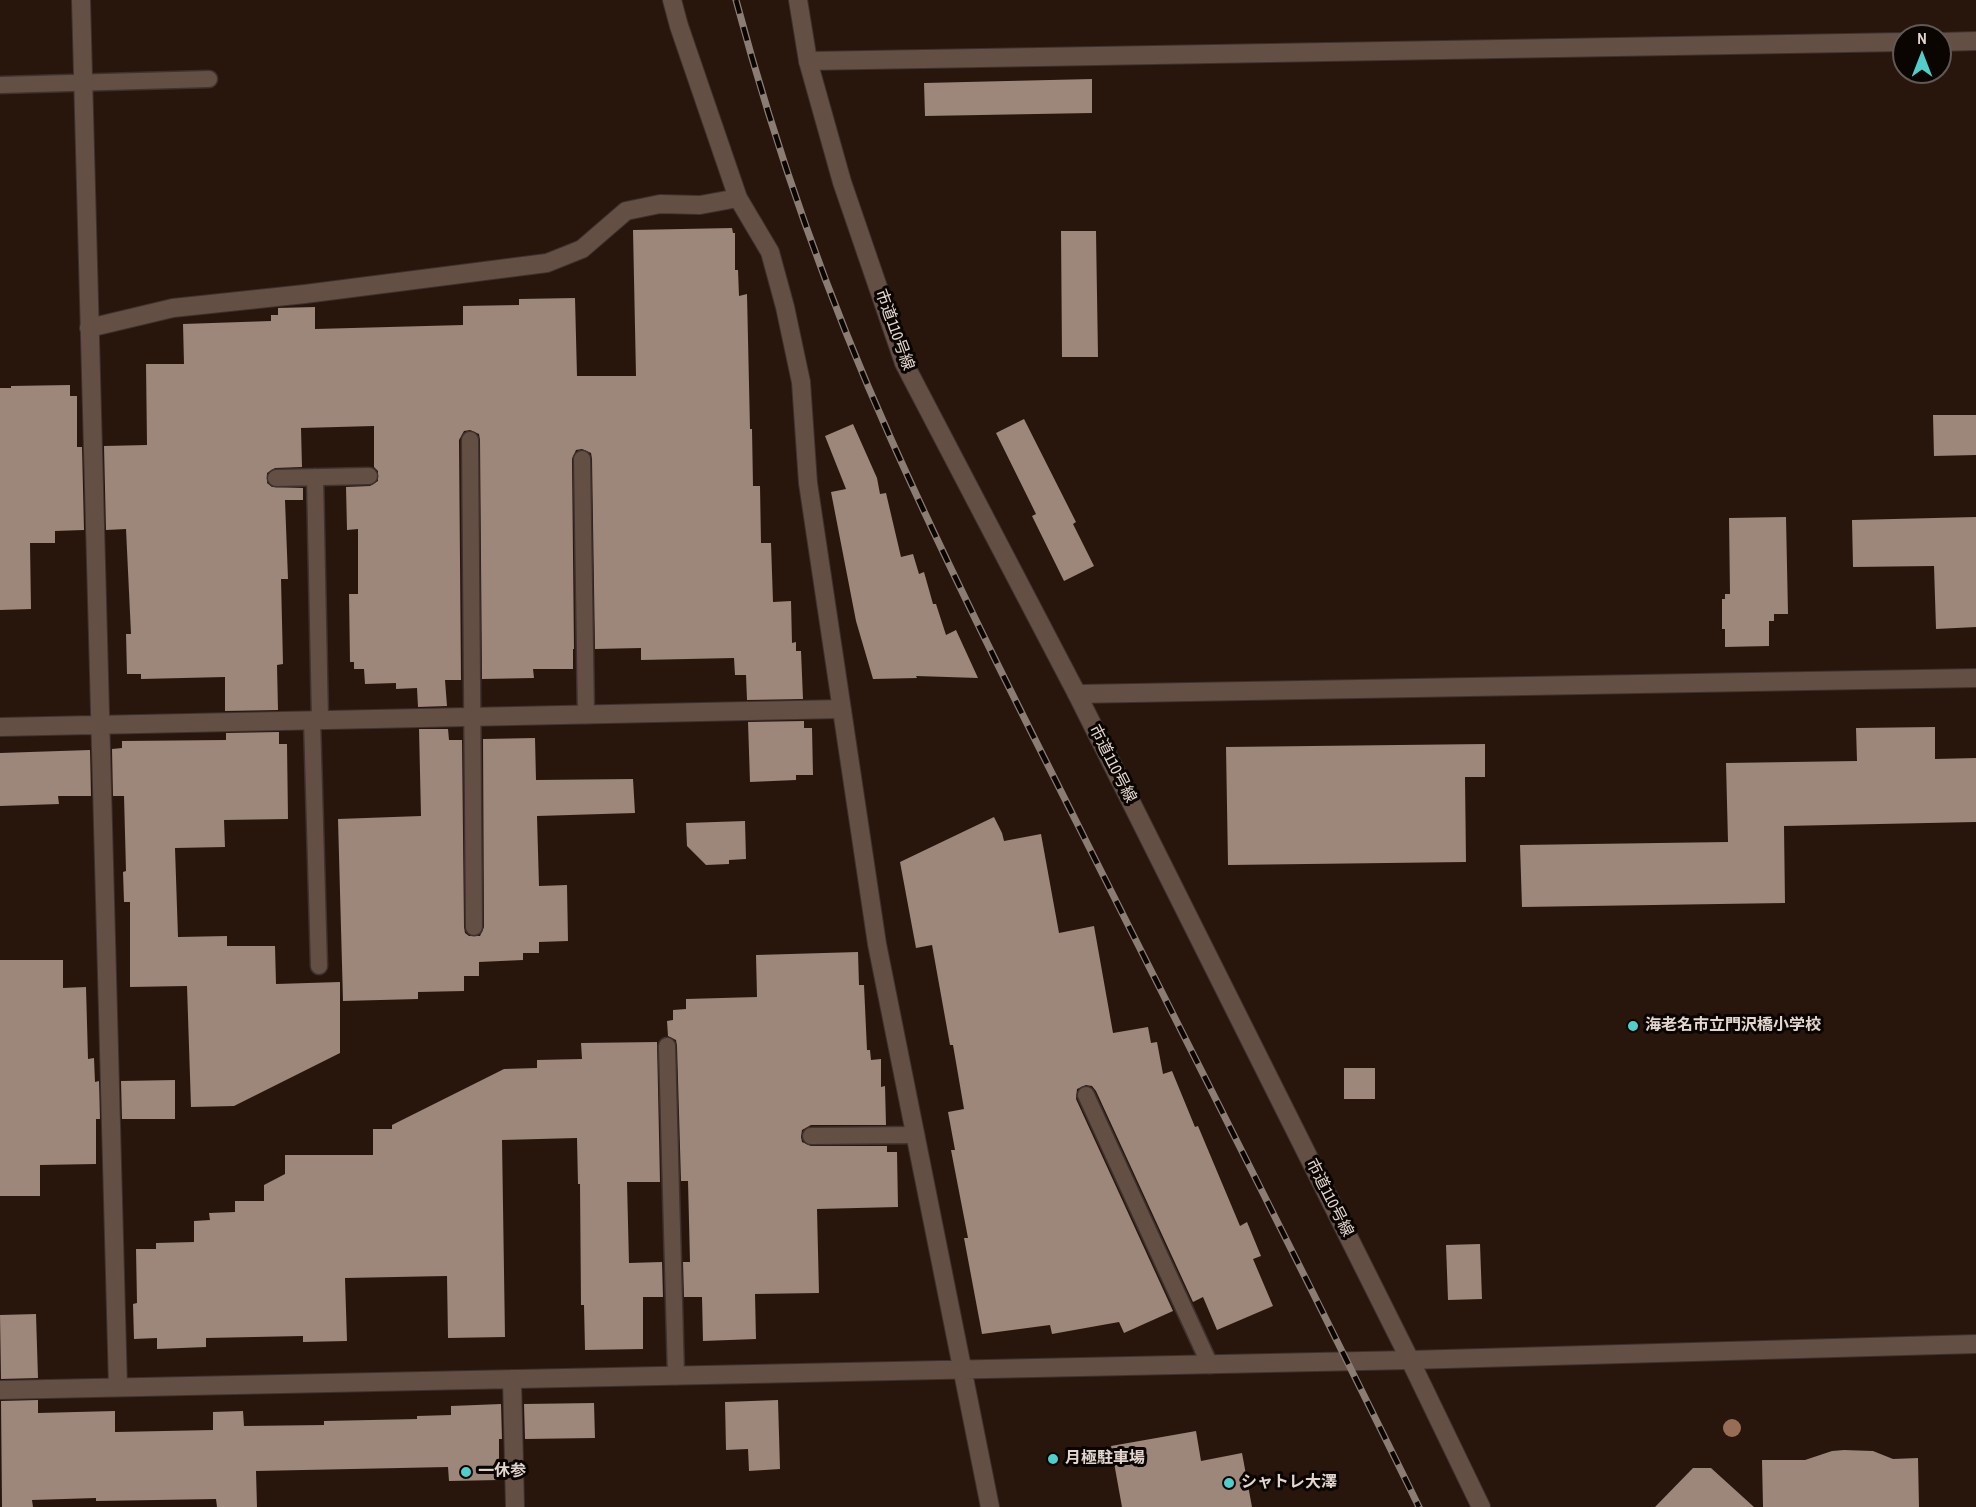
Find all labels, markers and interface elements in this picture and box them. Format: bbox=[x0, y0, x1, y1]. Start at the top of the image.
north arrow bbox=[1892, 24, 1952, 84]
text: N bbox=[1917, 27, 1927, 49]
street label: 市道110号線 bbox=[870, 287, 918, 373]
street label: 市道110号線 bbox=[1084, 722, 1140, 806]
place label: 海老名市立門沢橋小学校 bbox=[1645, 1016, 1821, 1036]
marker: 海老名市立門沢橋小学校 bbox=[1626, 1019, 1640, 1033]
street label: 市道110号線 bbox=[1301, 1156, 1357, 1240]
place label: 月極駐車場 bbox=[1065, 1449, 1145, 1469]
marker: 月極駐車場 bbox=[1046, 1452, 1060, 1466]
place label: 一休参 bbox=[478, 1462, 526, 1482]
marker: 一休参 bbox=[459, 1465, 473, 1479]
place label: シャトレ大澤 bbox=[1241, 1473, 1337, 1493]
marker: シャトレ大澤 bbox=[1222, 1476, 1236, 1490]

